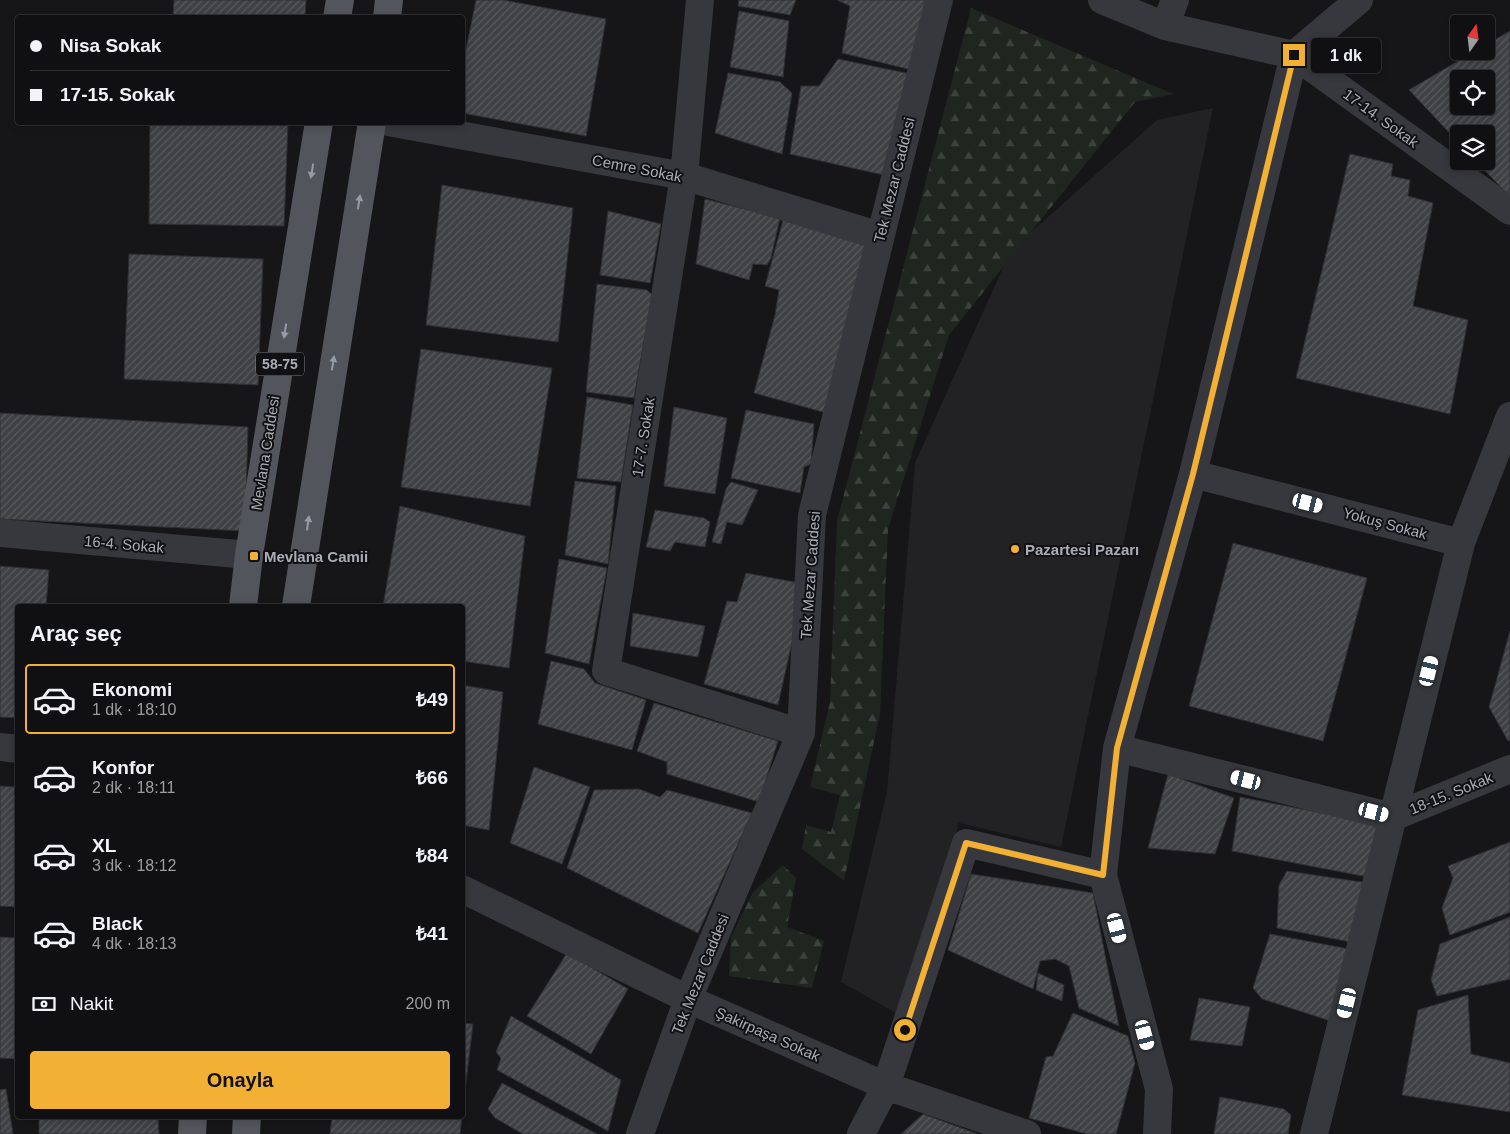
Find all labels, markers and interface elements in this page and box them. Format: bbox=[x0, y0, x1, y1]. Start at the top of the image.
north arrow bbox=[1450, 15, 1495, 60]
map controls bbox=[1450, 15, 1495, 170]
text: Nisa Sokak bbox=[60, 35, 161, 56]
callout: 1 dk bbox=[1312, 38, 1382, 72]
route end bbox=[1283, 44, 1305, 66]
text: 1 dk bbox=[1330, 47, 1362, 64]
button: locate bbox=[1450, 70, 1495, 115]
text: 17-15. Sokak bbox=[60, 84, 175, 105]
street label: 17-14. Sokak bbox=[1340, 85, 1422, 151]
street label: Tek Mezar Caddesi bbox=[870, 116, 918, 244]
button: layers bbox=[1450, 125, 1495, 170]
street label: Cemre Sokak bbox=[591, 151, 684, 185]
one-way arrow bbox=[307, 163, 315, 179]
one-way arrow bbox=[355, 194, 363, 210]
one-way arrow bbox=[281, 323, 289, 339]
road number: 58-75 bbox=[256, 352, 304, 376]
one-way arrow bbox=[330, 354, 338, 370]
street label: Mevlana Caddesi bbox=[248, 394, 282, 512]
street label: 17-7. Sokak bbox=[628, 396, 658, 478]
car bbox=[1291, 492, 1324, 514]
street label: Yokuş Sokak bbox=[1341, 504, 1429, 542]
street label: Tek Mezar Caddesi bbox=[797, 510, 823, 640]
one-way arrow bbox=[304, 515, 312, 531]
street label: 16-4. Sokak bbox=[83, 532, 165, 556]
place label: Pazartesi Pazarı bbox=[1025, 541, 1139, 558]
marker: Pazartesi Pazarı bbox=[1009, 543, 1021, 555]
place label: Mevlana Camii bbox=[264, 548, 368, 565]
marker: Mevlana Camii bbox=[248, 550, 260, 562]
text: Araç seç bbox=[30, 621, 122, 646]
car bbox=[1418, 655, 1439, 687]
icon: car bbox=[32, 677, 77, 722]
text: Ekonomi bbox=[92, 679, 172, 700]
text: ₺49 bbox=[416, 689, 448, 710]
text: 1 dk · 18:10 bbox=[92, 701, 177, 718]
icon: car bbox=[32, 755, 77, 800]
text: Konfor bbox=[92, 757, 154, 778]
text: ₺66 bbox=[416, 767, 448, 788]
street label: 18-15. Sokak bbox=[1407, 768, 1496, 817]
car bbox=[1229, 769, 1262, 791]
text: 2 dk · 18:11 bbox=[92, 779, 175, 796]
car bbox=[1357, 801, 1390, 823]
icon: car bbox=[32, 833, 77, 878]
text: XL bbox=[92, 835, 116, 856]
text: ₺84 bbox=[416, 845, 448, 866]
text: 3 dk · 18:12 bbox=[92, 857, 177, 874]
icon: car bbox=[32, 911, 77, 956]
street label: Tek Mezar Caddesi bbox=[668, 911, 732, 1037]
car bbox=[1105, 912, 1128, 944]
text: Black bbox=[92, 913, 143, 934]
text: ₺41 bbox=[416, 923, 448, 944]
text: 4 dk · 18:13 bbox=[92, 935, 177, 952]
car bbox=[1336, 987, 1357, 1019]
icon: cash bbox=[30, 990, 58, 1018]
text: Nakit bbox=[70, 993, 113, 1014]
text: 200 m bbox=[406, 995, 450, 1012]
street label: Şakirpaşa Sokak bbox=[713, 1003, 823, 1065]
route start bbox=[894, 1019, 916, 1041]
car bbox=[1133, 1019, 1156, 1051]
button: Onayla bbox=[30, 1051, 450, 1109]

